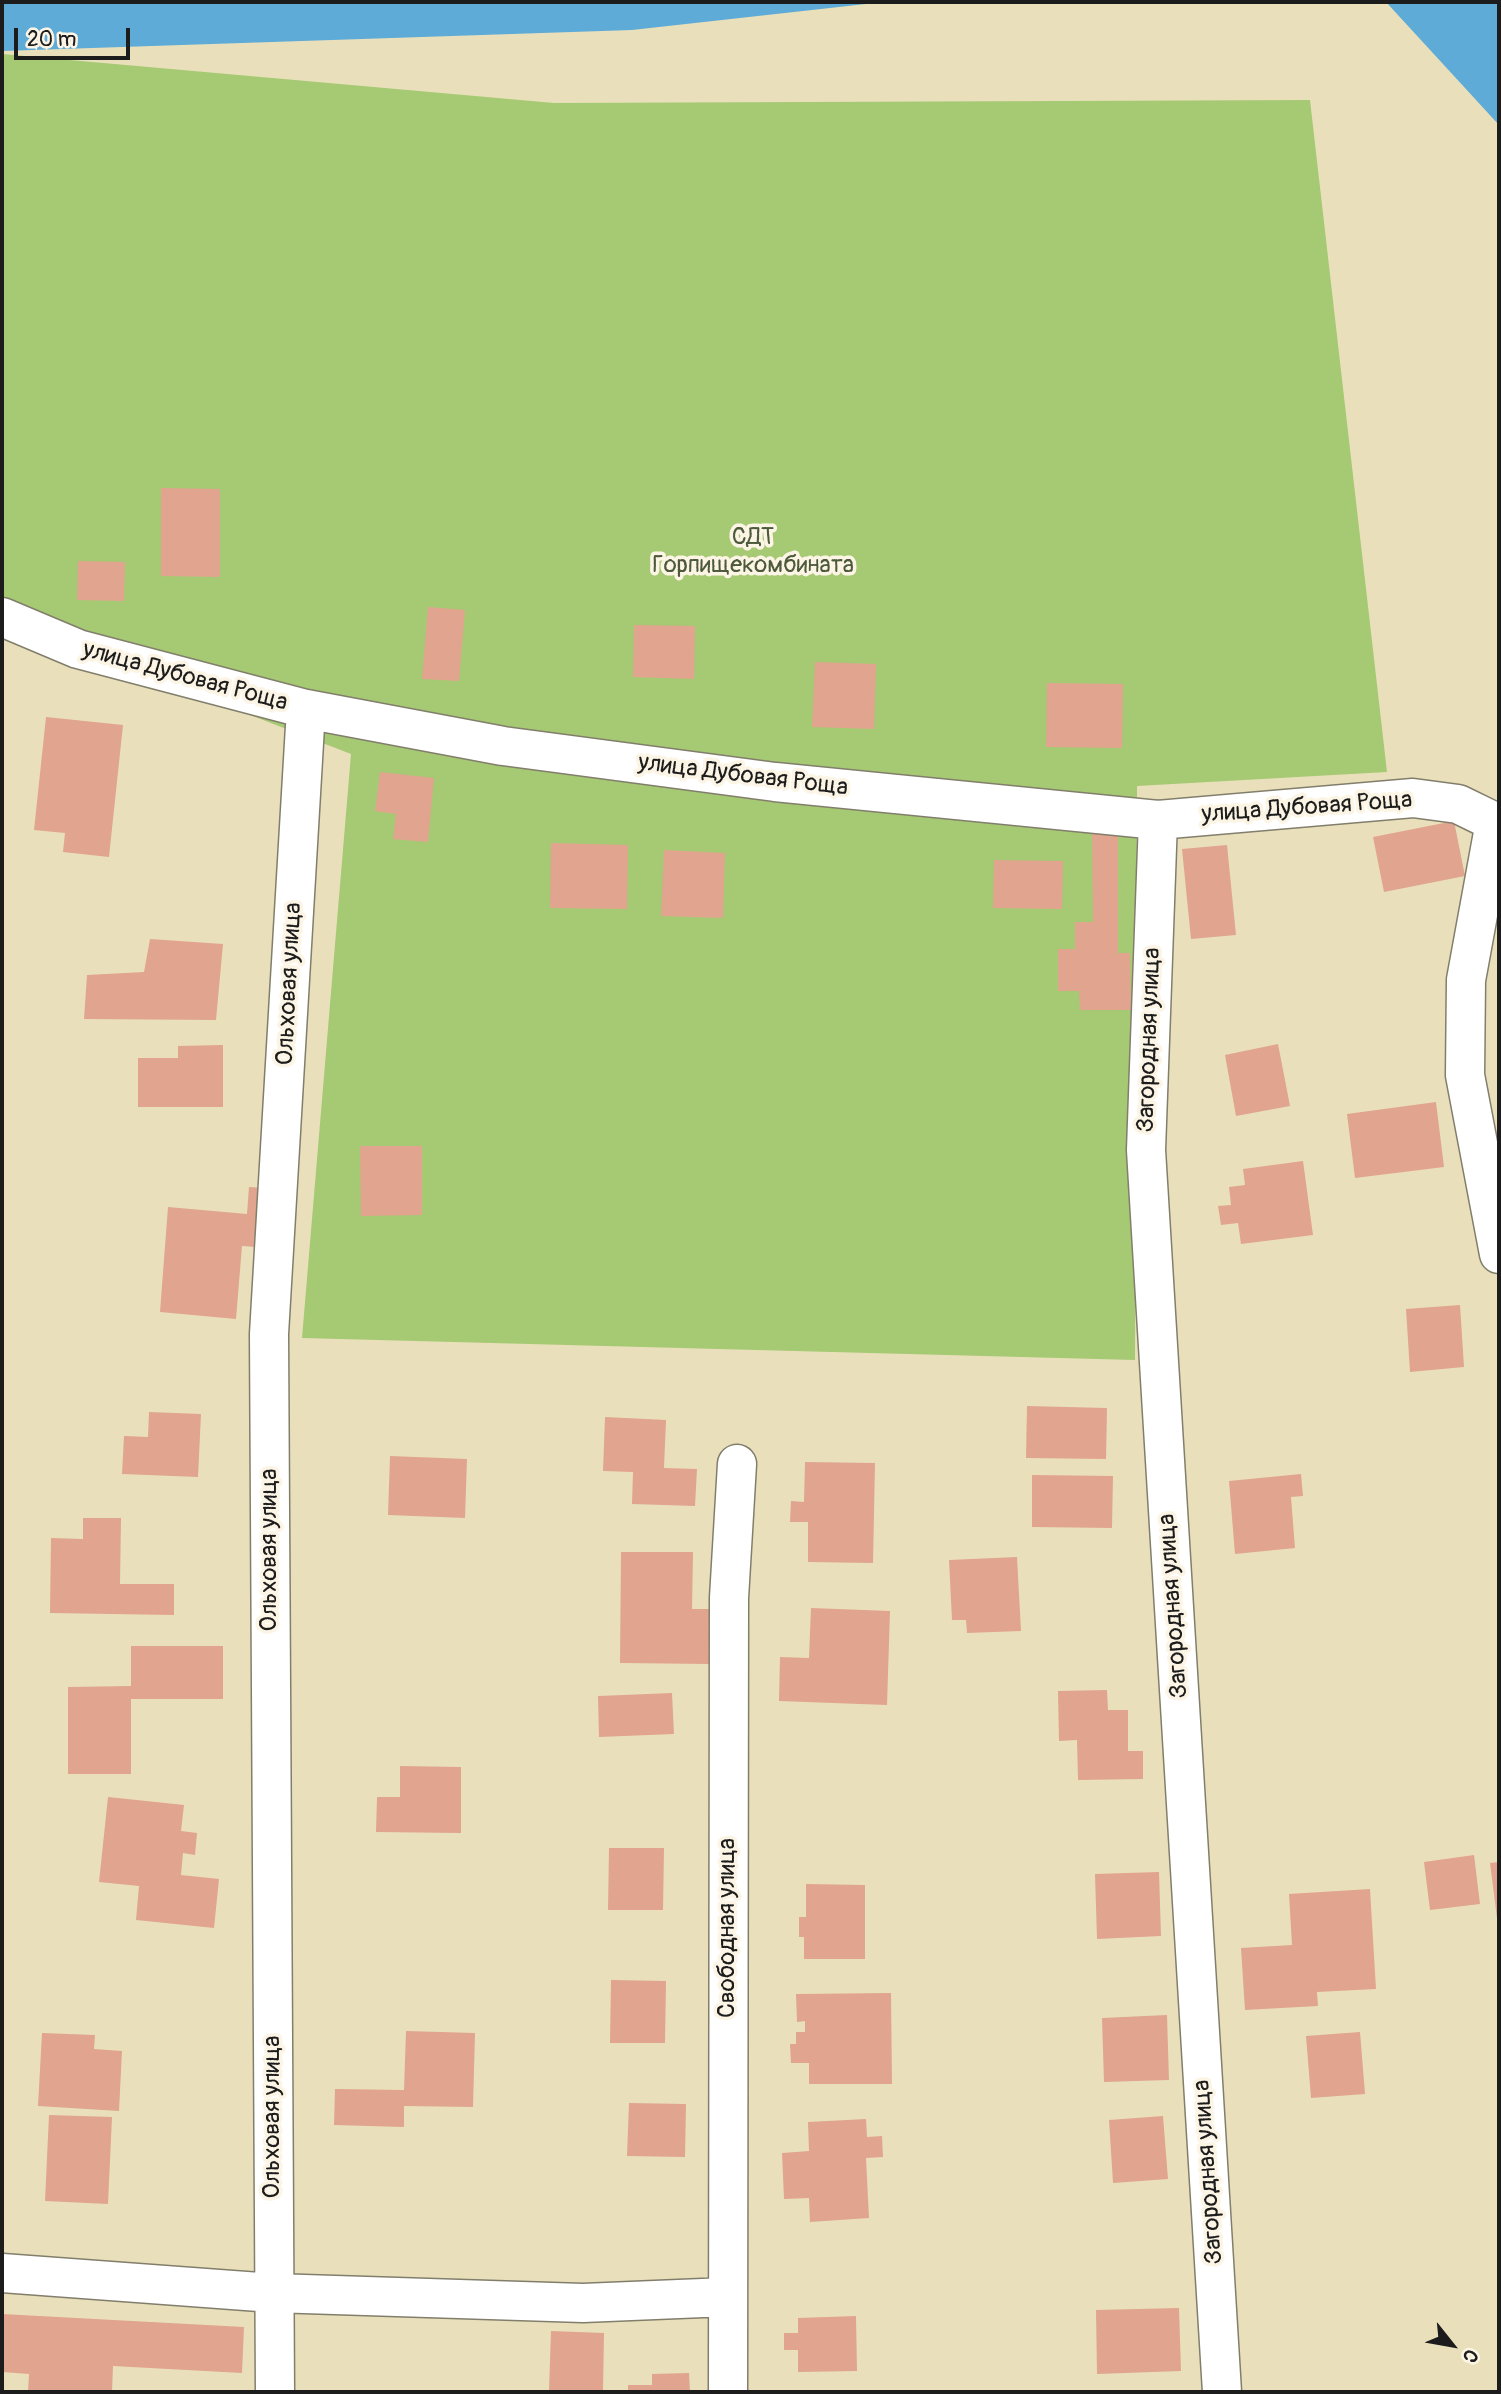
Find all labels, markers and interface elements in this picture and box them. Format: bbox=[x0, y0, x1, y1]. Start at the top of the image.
scale bar bbox=[18, 14, 133, 58]
text: 20 m bbox=[27, 26, 76, 53]
park label: СДТ Горпищекомбината bbox=[652, 524, 854, 580]
street label: улица Дубовая Роща bbox=[79, 636, 291, 718]
street label: улица Дубовая Роща bbox=[636, 749, 850, 803]
street label: улица Дубовая Роща bbox=[1201, 786, 1413, 830]
street label: Ольховая улица bbox=[271, 902, 309, 1066]
street label: Загородная улица bbox=[1132, 947, 1168, 1133]
street label: Ольховая улица bbox=[256, 1468, 284, 1632]
street label: Загородная улица bbox=[1153, 1513, 1195, 1699]
street label: Свободная улица bbox=[714, 1838, 742, 2018]
street label: Ольховая улица bbox=[259, 2035, 287, 2199]
street label: Загородная улица bbox=[1188, 2079, 1230, 2265]
north arrow bbox=[1417, 2310, 1487, 2380]
text: С bbox=[1457, 2345, 1483, 2367]

